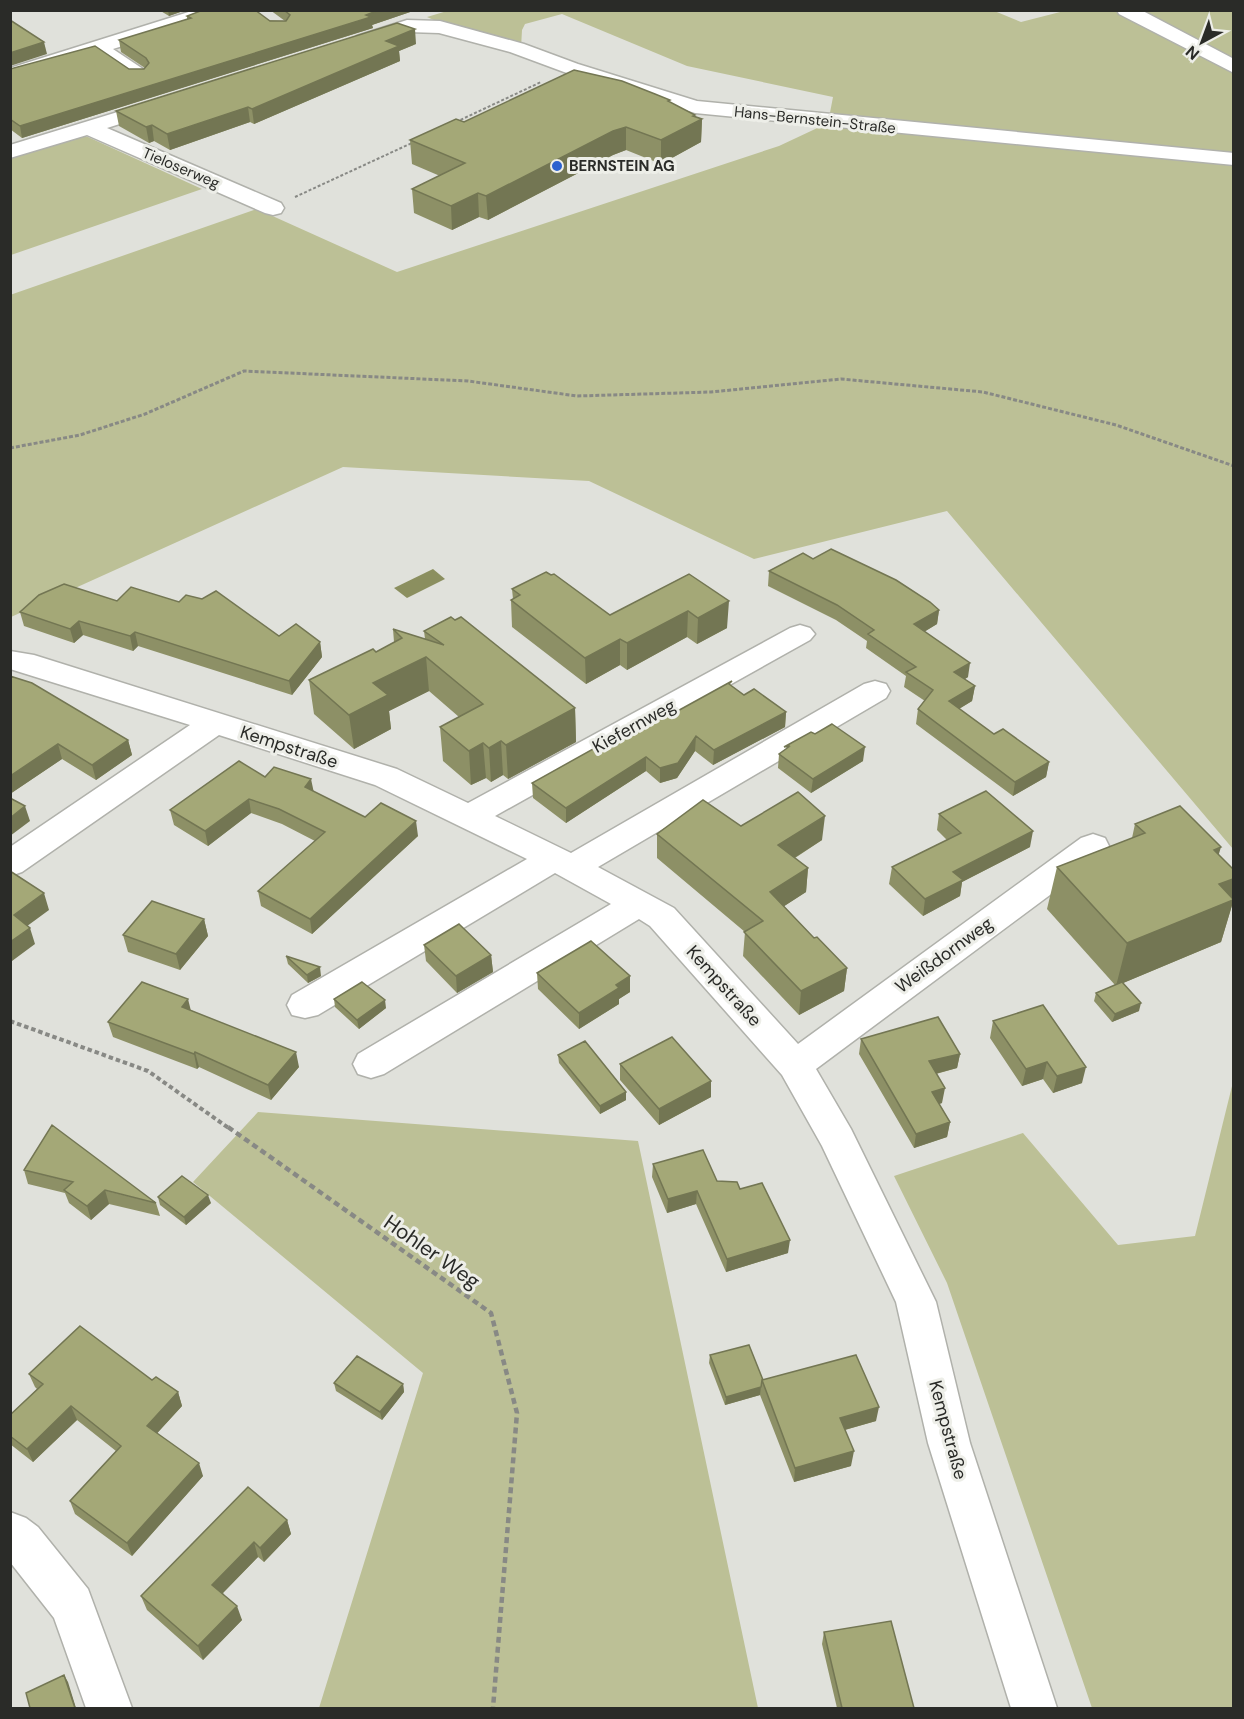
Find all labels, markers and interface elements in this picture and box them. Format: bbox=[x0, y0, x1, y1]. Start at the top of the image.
north arrow bbox=[1172, 12, 1232, 72]
text: N bbox=[1181, 41, 1204, 65]
street label: Hans-Bernstein-Straße bbox=[733, 102, 897, 138]
street label: Tieloserweg bbox=[139, 143, 223, 193]
place label: BERNSTEIN AG bbox=[569, 156, 675, 176]
marker: BERNSTEIN AG bbox=[550, 159, 564, 173]
street label: Kiefernweg bbox=[588, 693, 680, 759]
street label: Kempstraße bbox=[237, 720, 341, 774]
street label: Weißdornweg bbox=[890, 911, 998, 999]
street label: Kempstraße bbox=[681, 940, 767, 1032]
street label: Hohler Weg bbox=[378, 1209, 486, 1296]
street label: Kempstraße bbox=[923, 1378, 973, 1482]

